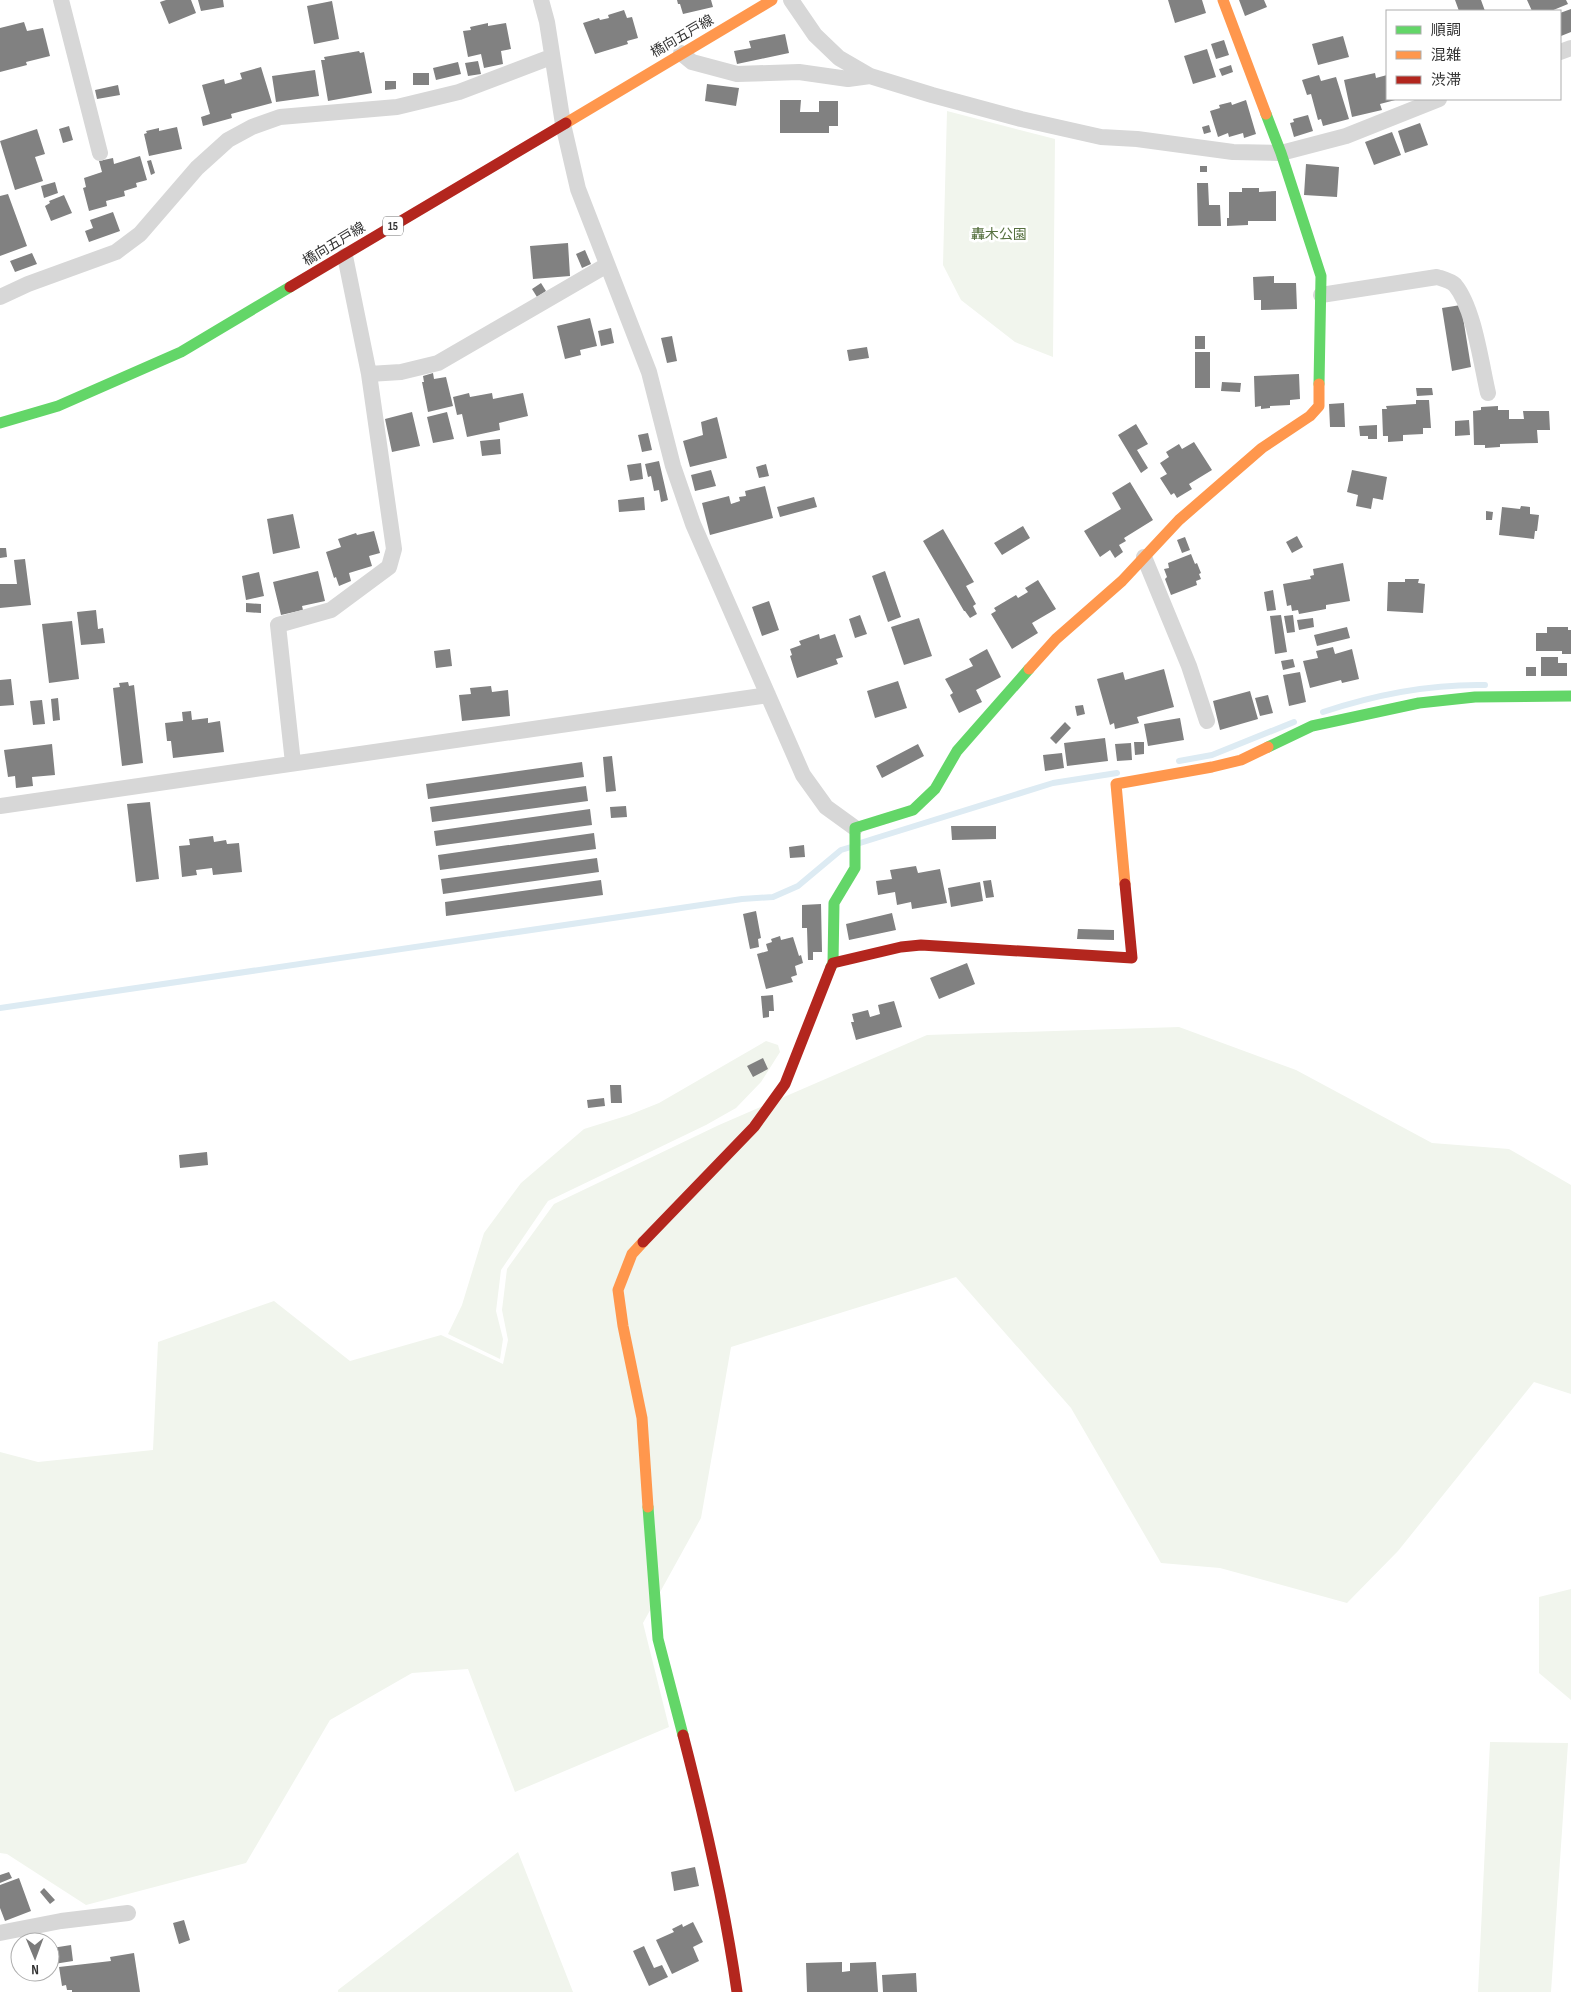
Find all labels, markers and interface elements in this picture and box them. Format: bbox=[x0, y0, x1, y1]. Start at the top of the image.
legend bbox=[1386, 10, 1561, 100]
street label: 橋向五戸線 bbox=[647, 11, 717, 61]
text: 順調 bbox=[1431, 21, 1461, 40]
text: 混雑 bbox=[1431, 46, 1461, 65]
text: 渋滞 bbox=[1431, 71, 1461, 90]
road number: 15 bbox=[383, 217, 403, 236]
street label: 橋向五戸線 bbox=[300, 219, 368, 269]
park label: 轟木公園 bbox=[971, 226, 1027, 243]
north arrow bbox=[10, 1932, 60, 1982]
text: N bbox=[31, 1961, 39, 1978]

